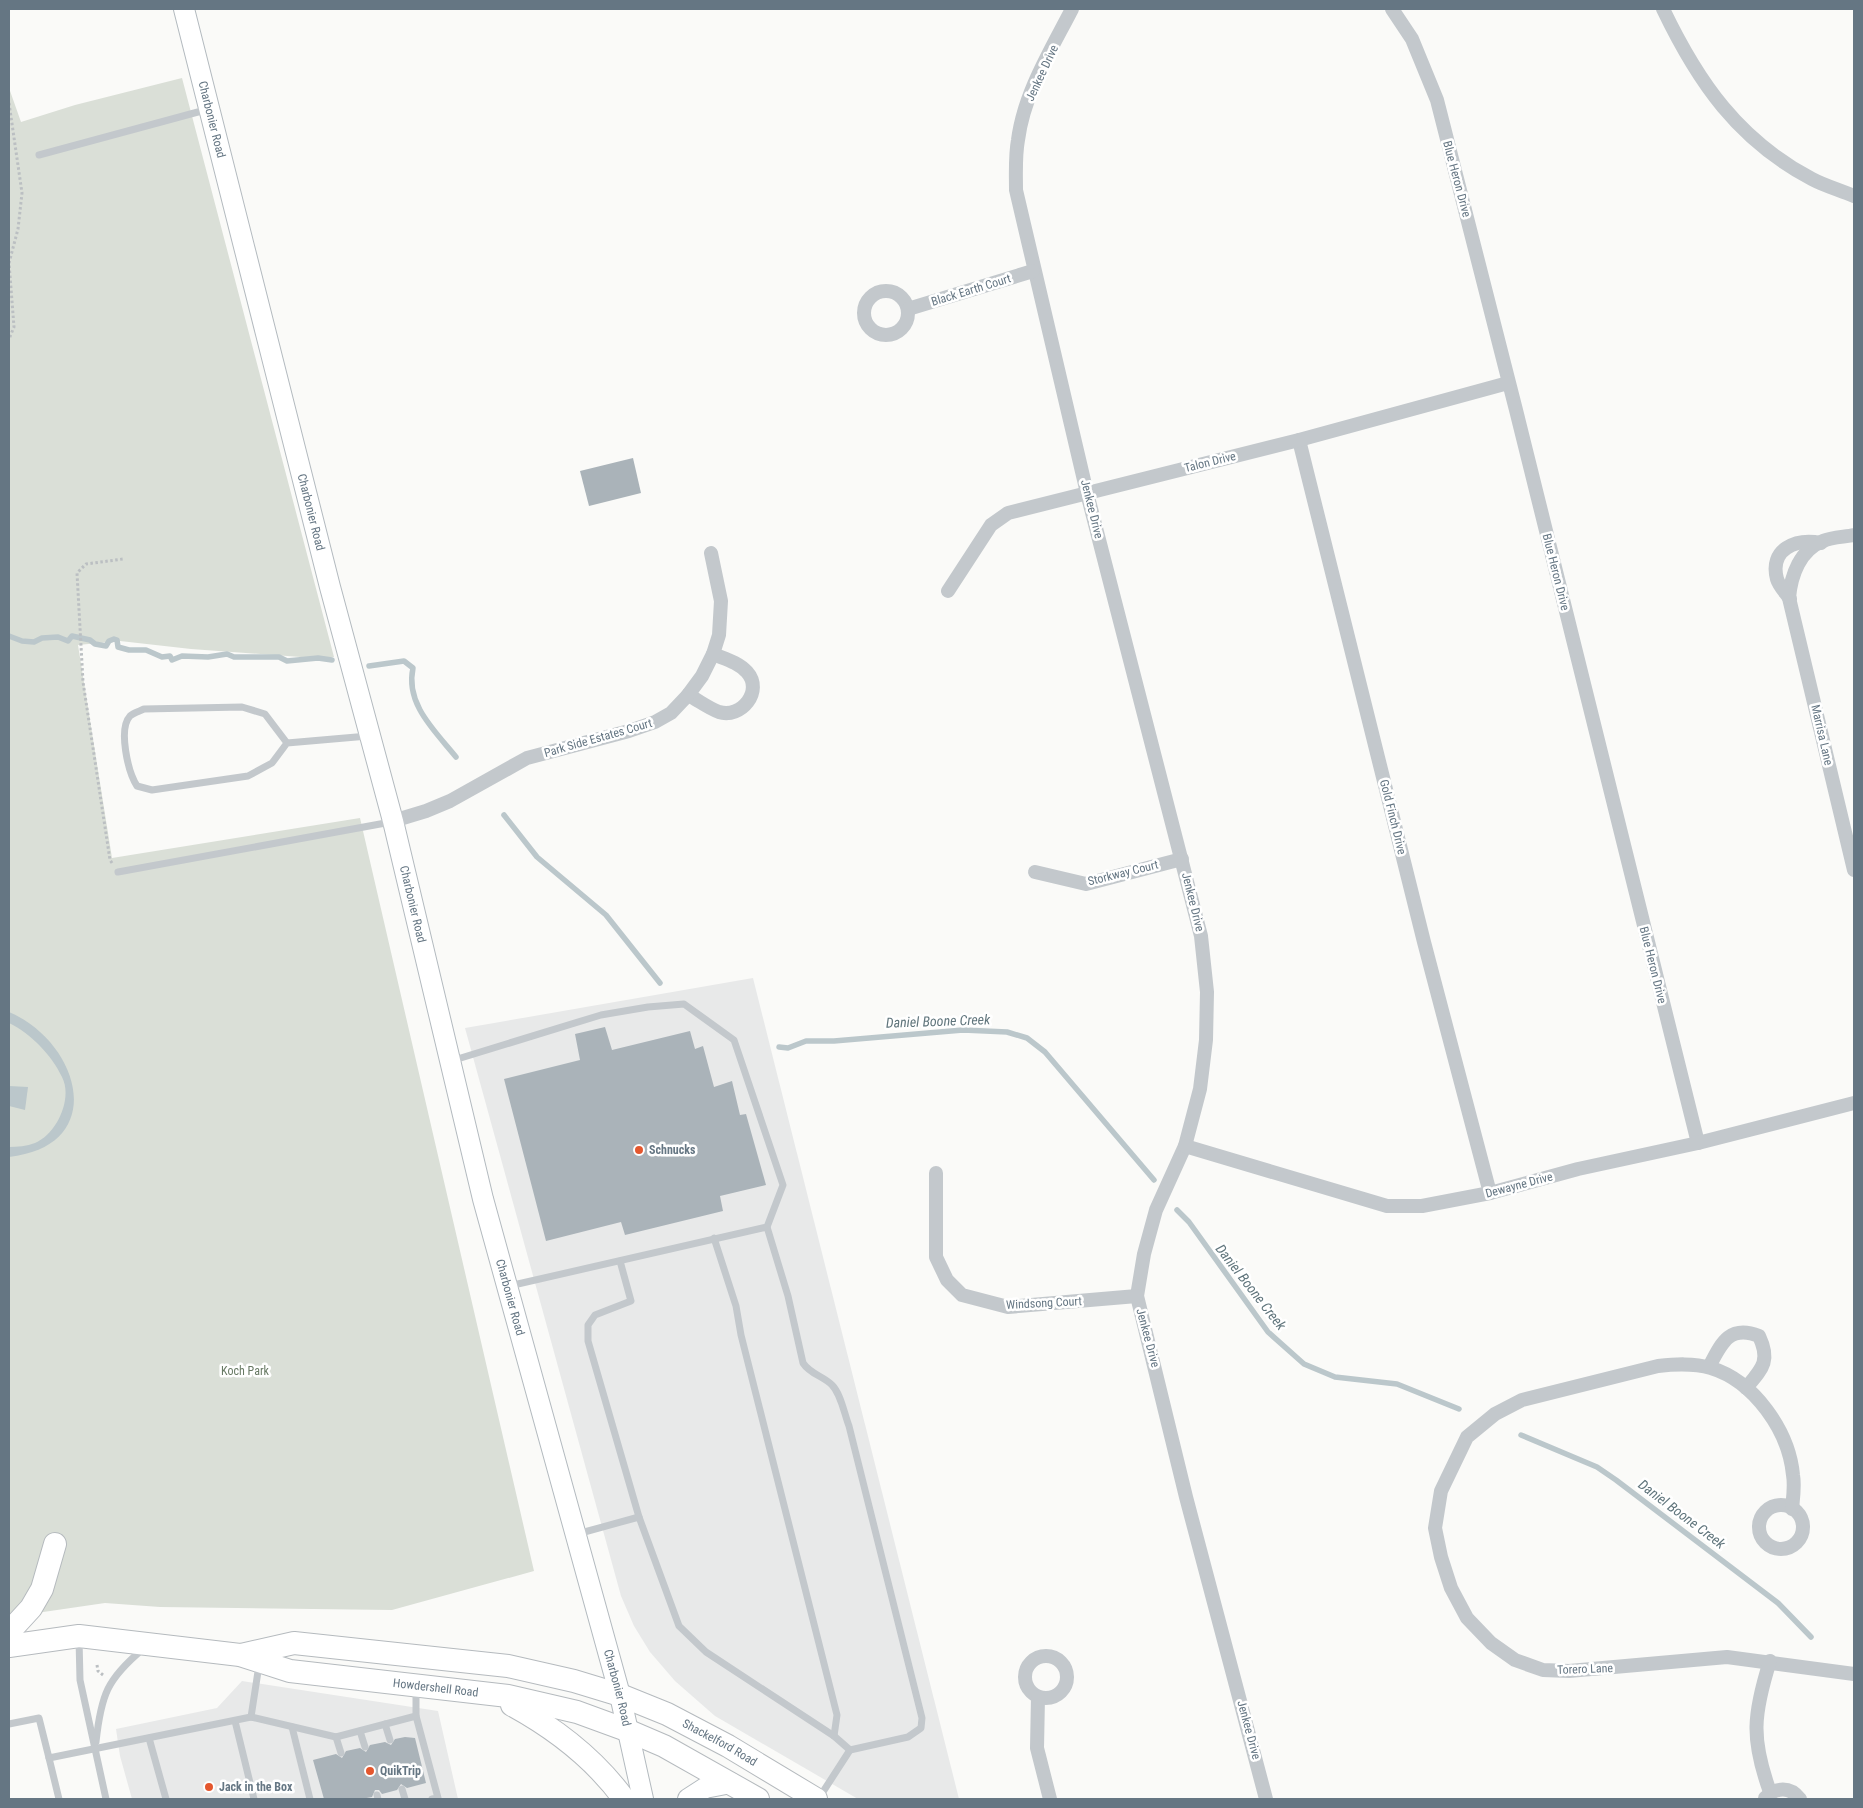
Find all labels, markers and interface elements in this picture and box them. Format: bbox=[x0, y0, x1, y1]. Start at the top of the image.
street label: Jenkee Drive bbox=[1023, 42, 1061, 103]
street label: Charbonier Road bbox=[195, 80, 228, 159]
street label: Blue Heron Drive bbox=[1440, 139, 1474, 219]
street label: Black Earth Court bbox=[929, 271, 1013, 309]
street label: Talon Drive bbox=[1183, 449, 1238, 475]
street label: Charbonier Road bbox=[295, 472, 328, 552]
street label: Jenkee Drive bbox=[1078, 478, 1106, 540]
street label: Blue Heron Drive bbox=[1540, 532, 1572, 612]
street label: Marrisa Lane bbox=[1808, 703, 1836, 767]
street label: Park Side Estates Court bbox=[542, 716, 654, 760]
street label: Gold Finch Drive bbox=[1377, 778, 1409, 856]
street label: Storkway Court bbox=[1086, 857, 1160, 889]
street label: Charbonier Road bbox=[397, 864, 429, 944]
street label: Jenkee Drive bbox=[1179, 871, 1207, 933]
street label: Blue Heron Drive bbox=[1637, 925, 1669, 1005]
water label: Daniel Boone Creek bbox=[886, 1011, 991, 1031]
place label: Schnucks bbox=[649, 1143, 696, 1157]
marker: Schnucks bbox=[633, 1144, 645, 1156]
street label: Dewayne Drive bbox=[1484, 1169, 1555, 1201]
water label: Daniel Boone Creek bbox=[1213, 1241, 1290, 1334]
street label: Charbonier Road bbox=[493, 1257, 527, 1337]
street label: Windsong Court bbox=[1006, 1294, 1083, 1312]
street label: Jenkee Drive bbox=[1133, 1307, 1163, 1369]
park label: Koch Park bbox=[221, 1364, 270, 1378]
water label: Daniel Boone Creek bbox=[1636, 1476, 1729, 1552]
street label: Charbonier Road bbox=[601, 1648, 634, 1728]
street label: Torero Lane bbox=[1557, 1661, 1614, 1677]
street label: Howdershell Road bbox=[392, 1676, 479, 1700]
street label: Jenkee Drive bbox=[1234, 1699, 1264, 1761]
street label: Shackelford Road bbox=[680, 1716, 760, 1769]
place label: QuikTrip bbox=[380, 1764, 421, 1778]
marker: QuikTrip bbox=[364, 1765, 376, 1777]
place label: Jack in the Box bbox=[219, 1780, 293, 1794]
marker: Jack in the Box bbox=[203, 1781, 215, 1793]

